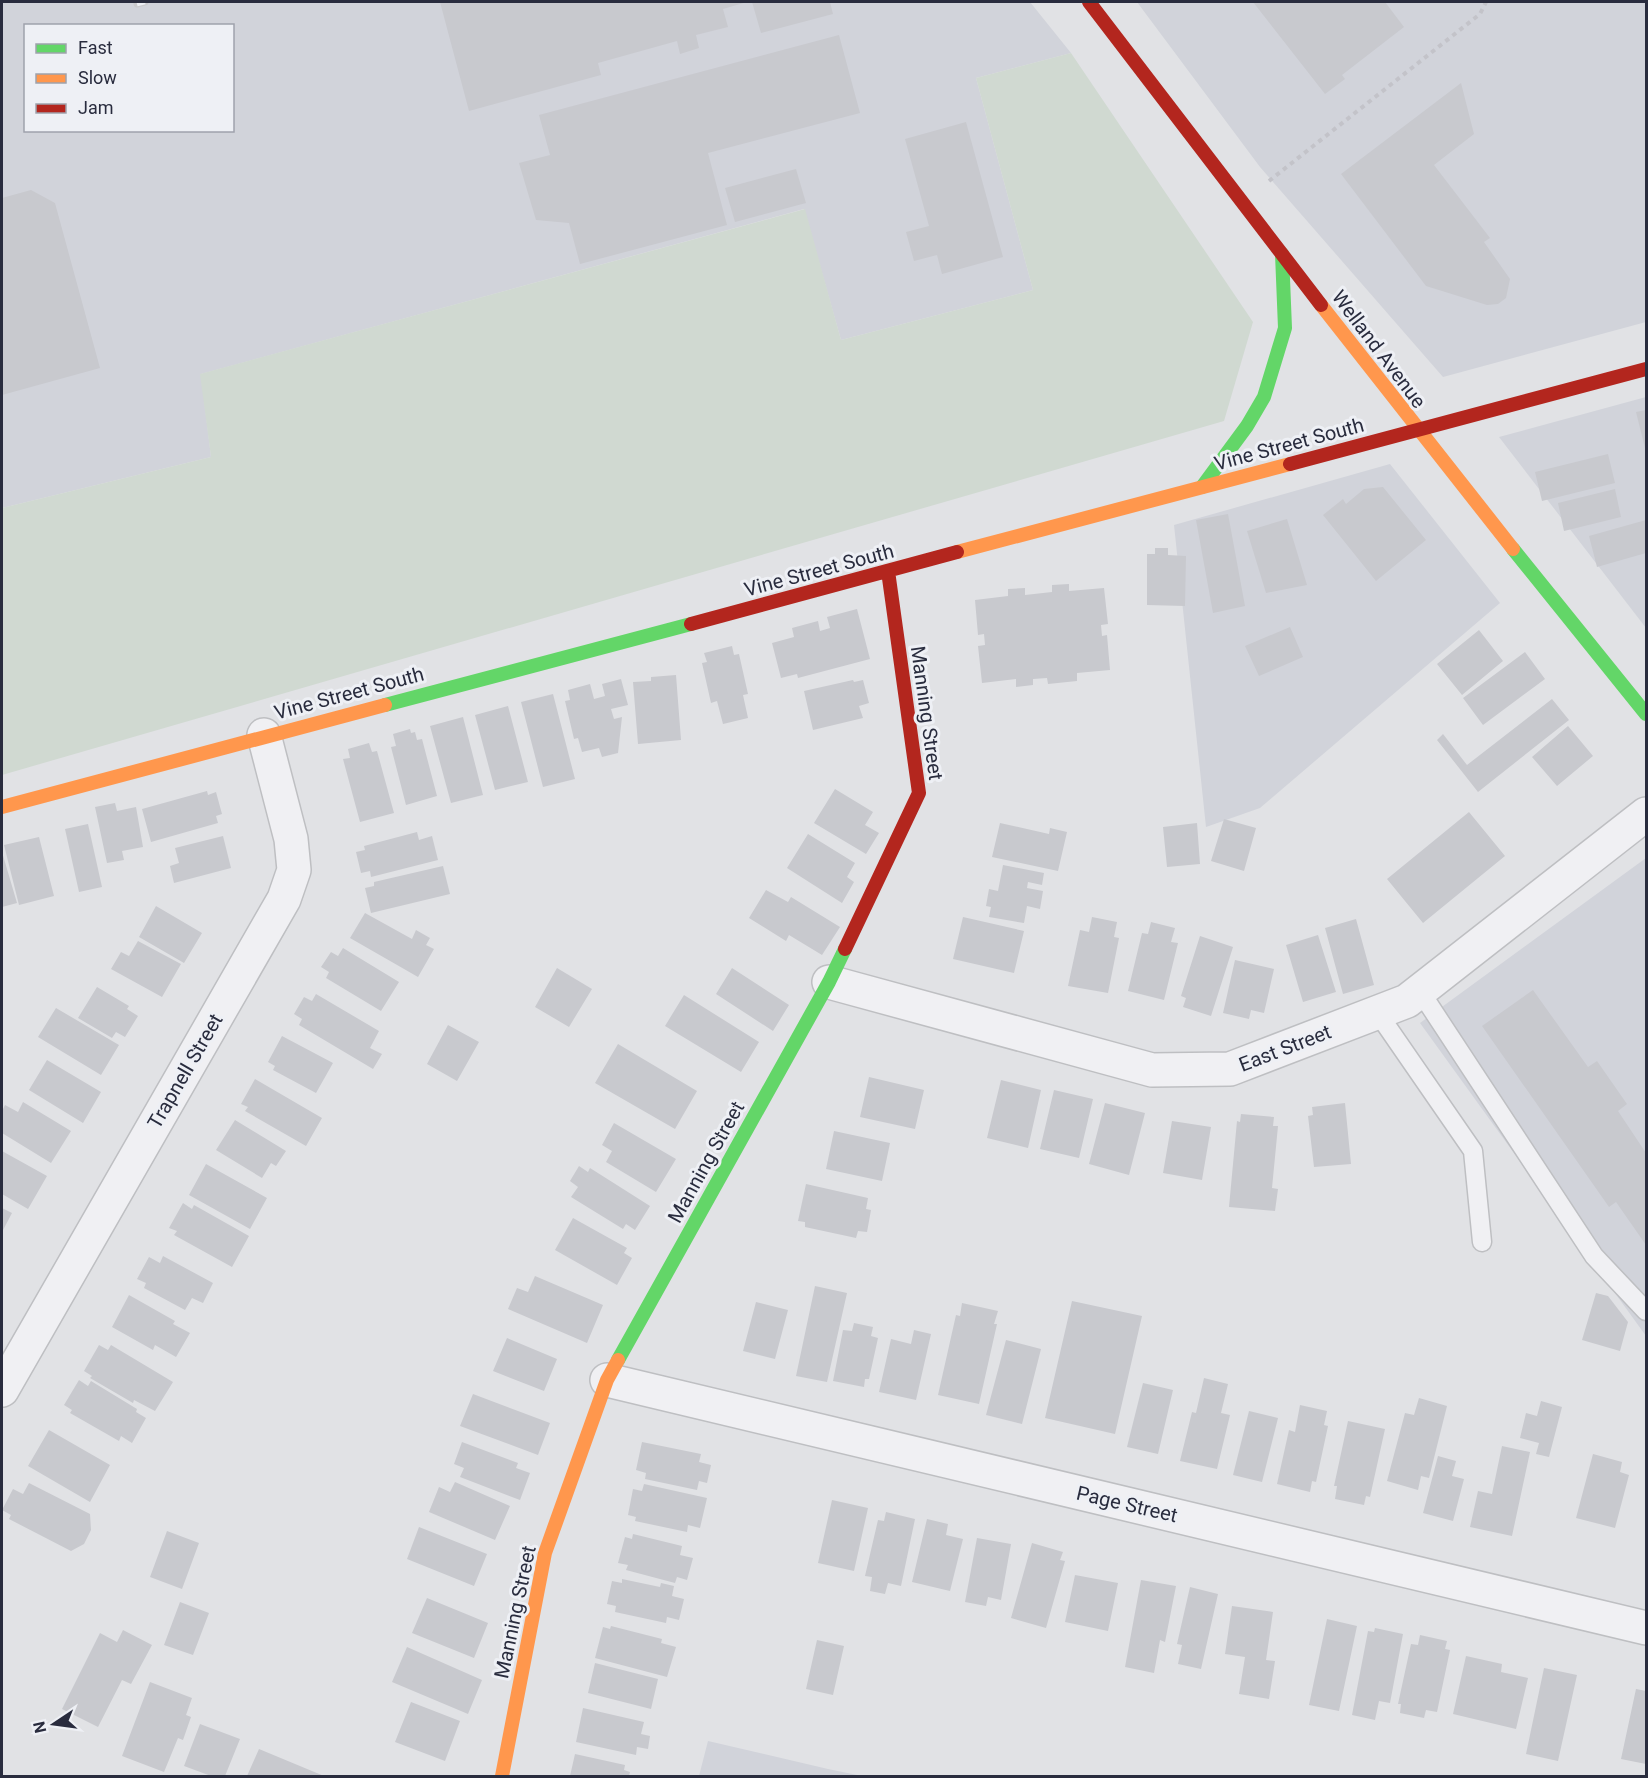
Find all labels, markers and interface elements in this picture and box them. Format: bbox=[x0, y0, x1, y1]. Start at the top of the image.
legend bbox=[24, 24, 234, 132]
text: Fast bbox=[78, 37, 113, 58]
text: Slow bbox=[78, 67, 117, 88]
text: Jam bbox=[78, 97, 114, 118]
street label: Welland Avenue bbox=[1327, 285, 1431, 413]
street label: Vine Street South bbox=[1212, 413, 1366, 475]
street label: Vine Street South bbox=[742, 539, 896, 601]
street label: Manning Street bbox=[906, 644, 948, 782]
street label: Vine Street South bbox=[272, 662, 426, 724]
street label: Trapnell Street bbox=[142, 1009, 228, 1133]
street label: East Street bbox=[1235, 1019, 1335, 1077]
street label: Manning Street bbox=[663, 1097, 749, 1227]
street label: Page Street bbox=[1074, 1481, 1180, 1527]
street label: Manning Street bbox=[489, 1543, 541, 1681]
north arrow bbox=[24, 1694, 84, 1754]
text: N bbox=[29, 1720, 50, 1735]

